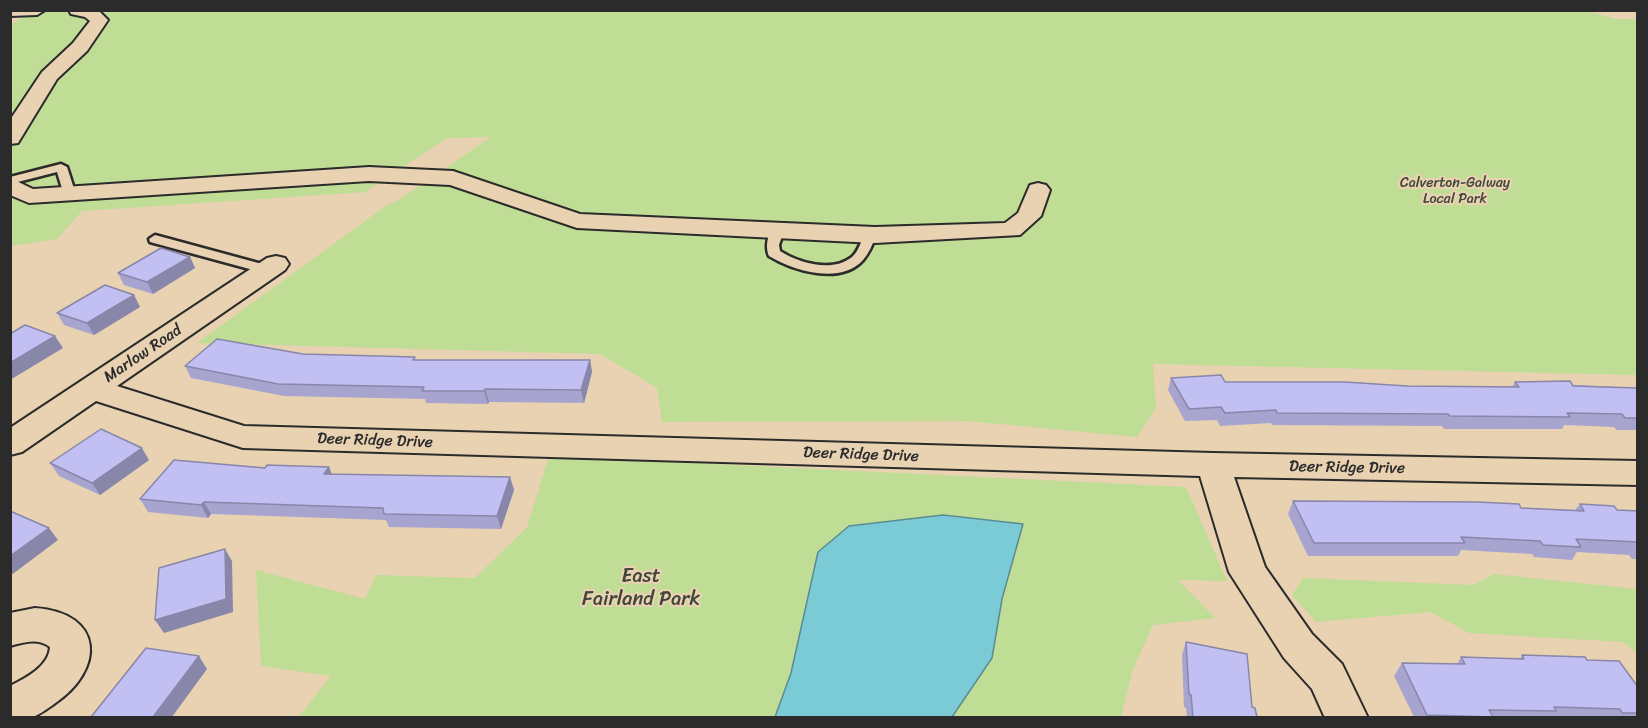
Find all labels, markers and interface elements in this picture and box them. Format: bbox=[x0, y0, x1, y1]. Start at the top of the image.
park label: Calverton-Galway Local Park bbox=[1400, 175, 1510, 208]
street label: Marlow Road bbox=[100, 321, 186, 387]
street label: Deer Ridge Drive bbox=[317, 429, 433, 453]
street label: Deer Ridge Drive bbox=[803, 443, 919, 467]
street label: Deer Ridge Drive bbox=[1289, 457, 1405, 479]
park label: East Fairland Park bbox=[582, 565, 700, 612]

